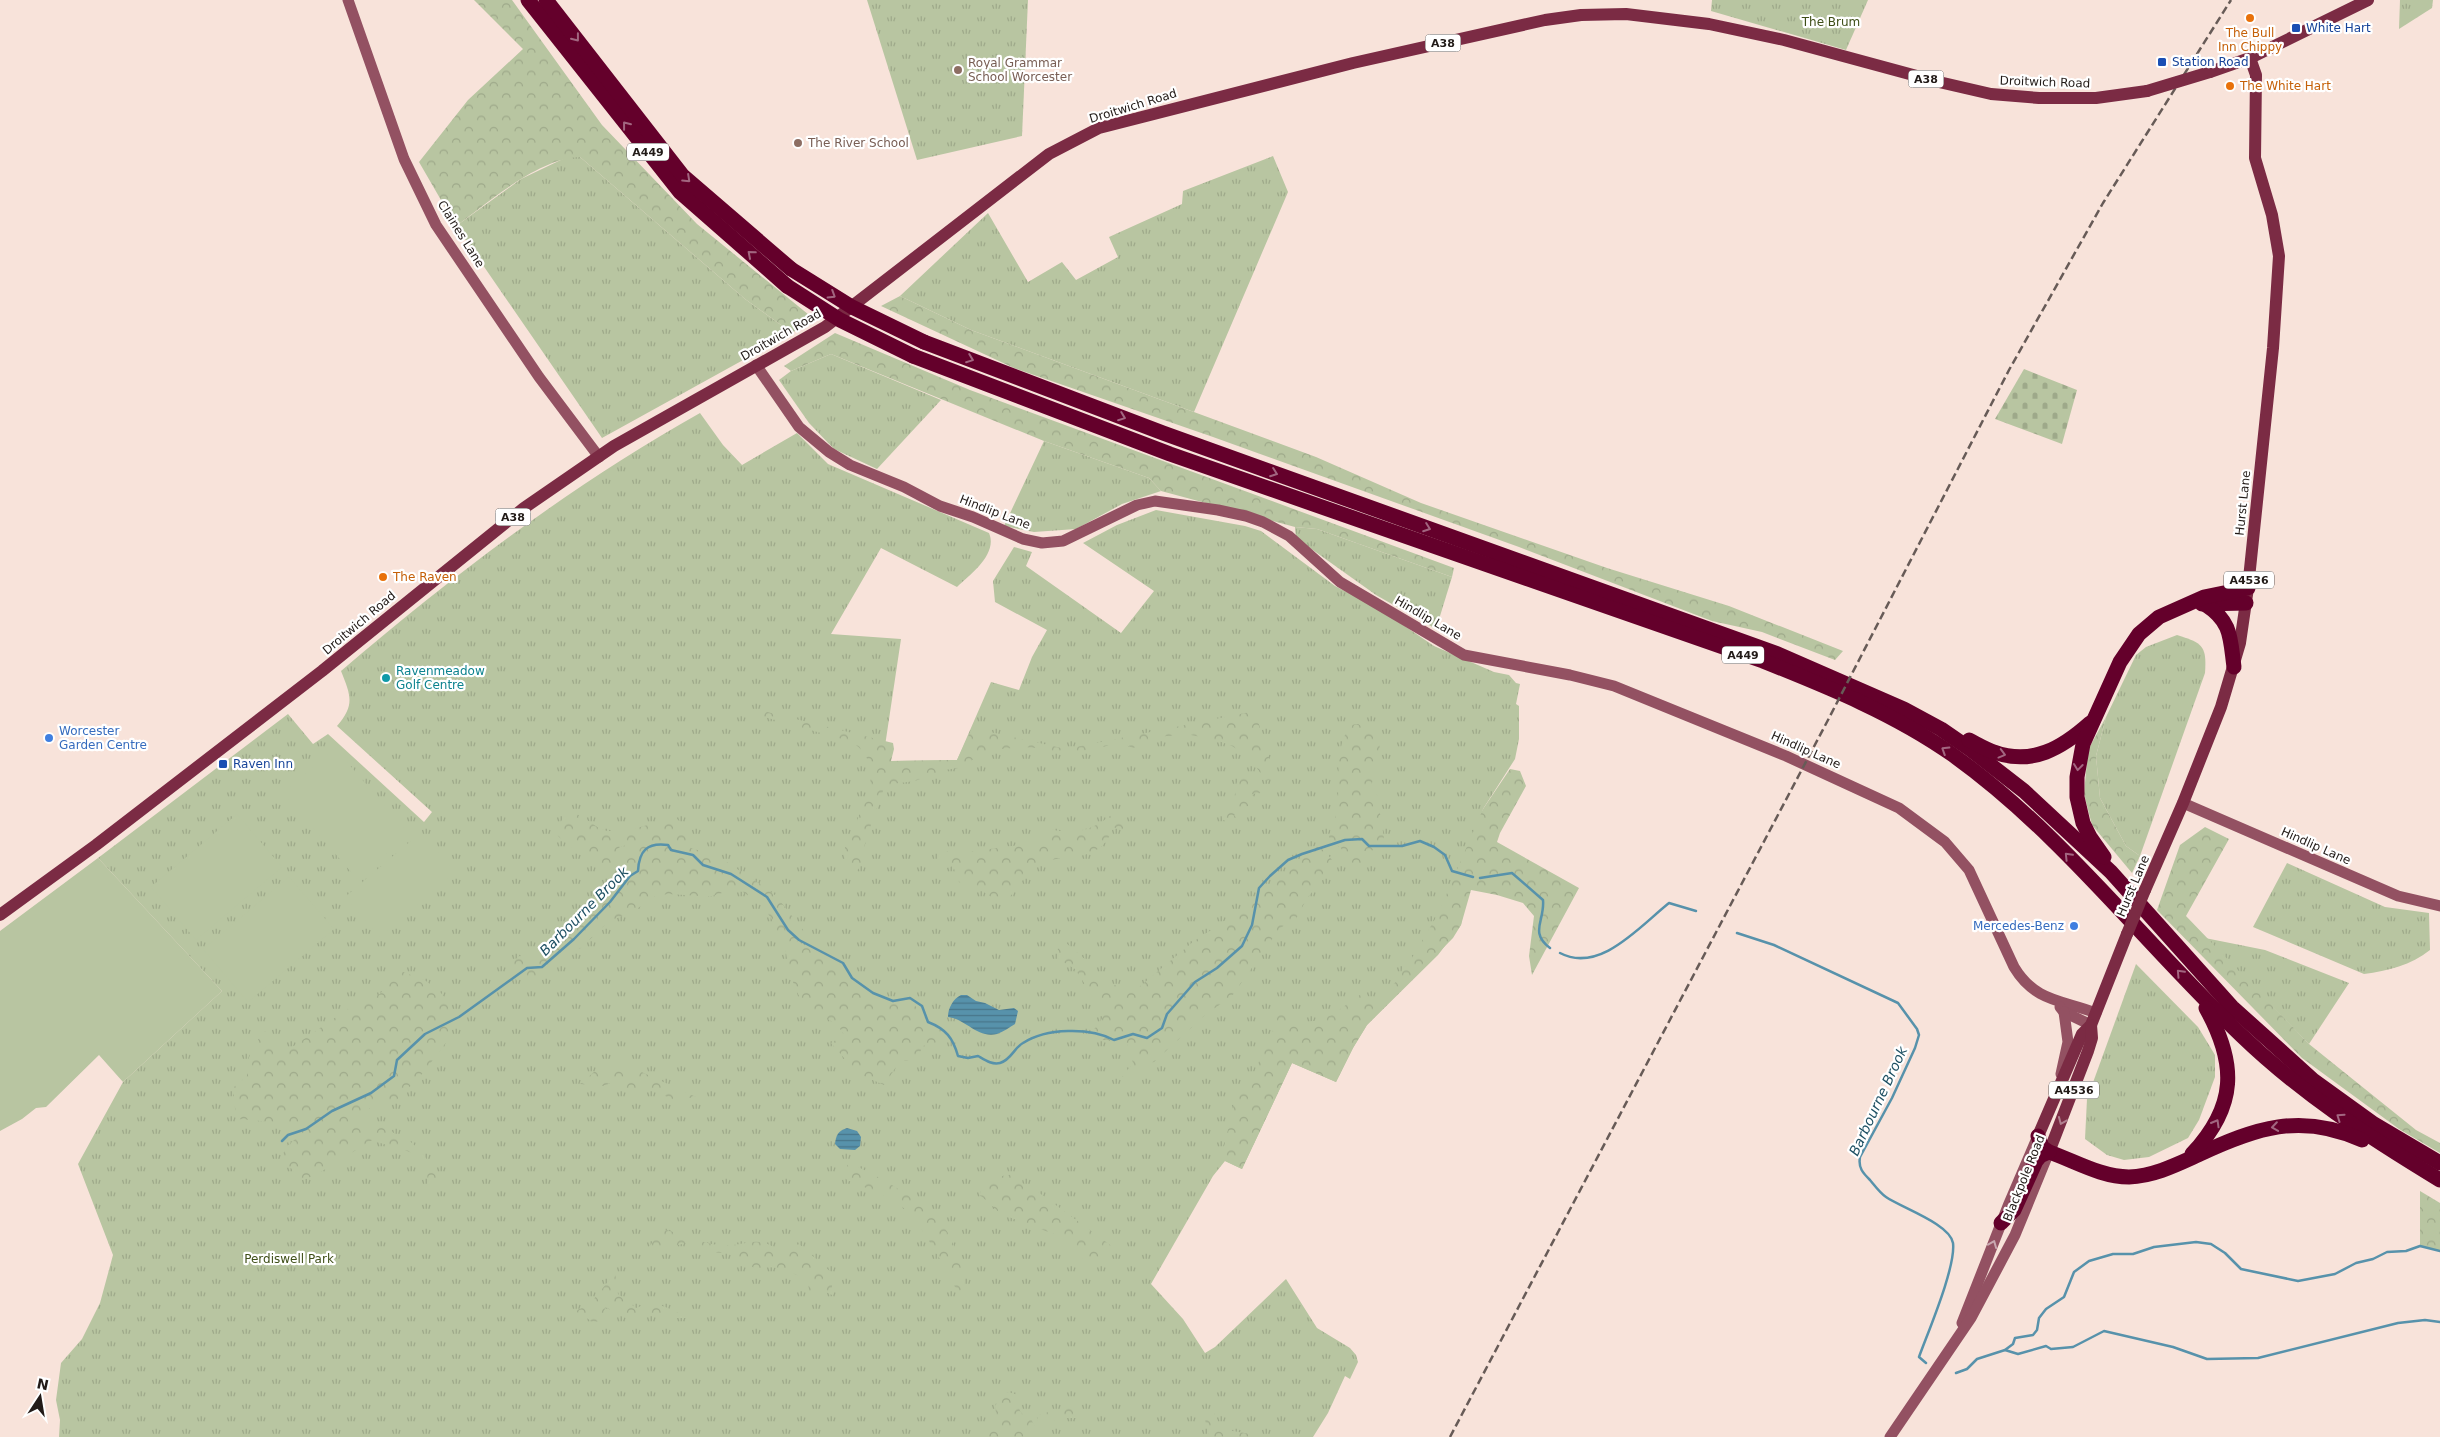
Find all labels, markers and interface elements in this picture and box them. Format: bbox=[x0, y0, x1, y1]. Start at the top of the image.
marker: The Bull Inn Chippy bbox=[2244, 12, 2256, 24]
park label: The Brum bbox=[1801, 15, 1860, 29]
place label: White Hart bbox=[2306, 21, 2371, 35]
marker: White Hart bbox=[2290, 22, 2302, 34]
place label: The Bull Inn Chippy bbox=[2218, 26, 2282, 54]
one-way arrow bbox=[570, 33, 579, 42]
road number: A38 bbox=[1426, 34, 1460, 52]
place label: Station Road bbox=[2172, 55, 2249, 69]
place label: Royal Grammar School Worcester bbox=[968, 56, 1072, 84]
marker: Station Road bbox=[2156, 56, 2168, 68]
marker: Royal Grammar School Worcester bbox=[952, 64, 964, 76]
road number: A38 bbox=[1908, 70, 1944, 88]
street label: Droitwich Road bbox=[1999, 73, 2091, 91]
place label: The White Hart bbox=[2239, 79, 2331, 93]
marker: The White Hart bbox=[2224, 80, 2236, 92]
street label: Droitwich Road bbox=[1088, 86, 1178, 126]
one-way arrow bbox=[624, 122, 632, 131]
place label: The River School bbox=[807, 136, 909, 150]
marker: The River School bbox=[792, 137, 804, 149]
road number: A449 bbox=[627, 144, 669, 160]
one-way arrow bbox=[682, 174, 691, 183]
street label: Claines Lane bbox=[435, 198, 487, 270]
one-way arrow bbox=[747, 250, 756, 259]
one-way arrow bbox=[827, 289, 836, 298]
street label: Droitwich Road bbox=[738, 306, 824, 364]
one-way arrow bbox=[965, 353, 974, 363]
one-way arrow bbox=[1117, 411, 1125, 421]
one-way arrow bbox=[1269, 467, 1278, 477]
street label: Hurst Lane bbox=[2233, 470, 2253, 536]
street label: Hindlip Lane bbox=[958, 492, 1032, 532]
road number: A38 bbox=[496, 508, 530, 526]
one-way arrow bbox=[1422, 522, 1431, 532]
place label: The Raven bbox=[392, 570, 457, 584]
marker: The Raven bbox=[377, 571, 389, 583]
road number: A4536 bbox=[2224, 572, 2274, 588]
street label: Droitwich Road bbox=[320, 589, 398, 657]
street label: Hindlip Lane bbox=[1392, 593, 1464, 643]
road number: A449 bbox=[1722, 646, 1764, 664]
place label: Ravenmeadow Golf Centre bbox=[396, 664, 485, 692]
marker: Ravenmeadow Golf Centre bbox=[380, 672, 392, 684]
place label: Worcester Garden Centre bbox=[59, 724, 147, 752]
street label: Hindlip Lane bbox=[1769, 728, 1843, 772]
marker: Worcester Garden Centre bbox=[43, 732, 55, 744]
one-way arrow bbox=[1941, 747, 1950, 756]
one-way arrow bbox=[1997, 749, 2005, 759]
place label: Raven Inn bbox=[233, 757, 293, 771]
marker: Raven Inn bbox=[217, 758, 229, 770]
one-way arrow bbox=[2073, 763, 2084, 771]
street label: Hindlip Lane bbox=[2279, 824, 2353, 868]
one-way arrow bbox=[2065, 852, 2074, 861]
street label: Hurst Lane bbox=[2114, 853, 2152, 919]
water label: Barbourne Brook bbox=[536, 863, 632, 959]
place label: Mercedes-Benz bbox=[1973, 919, 2064, 933]
marker: Mercedes-Benz bbox=[2068, 920, 2080, 932]
one-way arrow bbox=[2177, 969, 2186, 978]
water label: Barbourne Brook bbox=[1846, 1043, 1911, 1158]
road number: A4536 bbox=[2049, 1082, 2099, 1098]
one-way arrow bbox=[2336, 1114, 2345, 1123]
one-way arrow bbox=[2058, 1116, 2068, 1125]
one-way arrow bbox=[2210, 1120, 2220, 1129]
one-way arrow bbox=[2271, 1121, 2279, 1132]
street label: Blackpole Road bbox=[2000, 1133, 2048, 1223]
one-way arrow bbox=[1986, 1240, 1997, 1249]
park label: Perdiswell Park bbox=[244, 1252, 334, 1266]
north arrow bbox=[15, 1372, 65, 1422]
text: N bbox=[35, 1375, 50, 1393]

